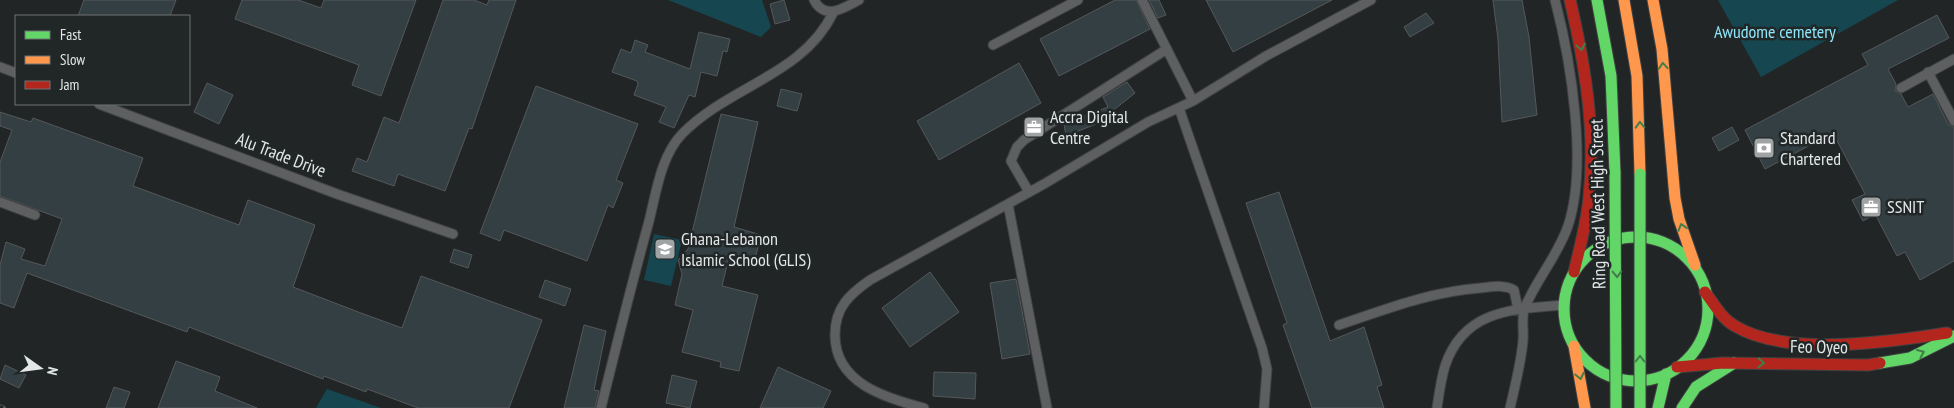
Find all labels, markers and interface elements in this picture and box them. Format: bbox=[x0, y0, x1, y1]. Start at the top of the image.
legend bbox=[15, 15, 190, 105]
park label: Awudome cemetery bbox=[1714, 20, 1836, 43]
text: Fast bbox=[60, 25, 81, 44]
one-way arrow bbox=[1576, 43, 1586, 52]
text: Slow bbox=[60, 50, 85, 69]
one-way arrow bbox=[1658, 62, 1669, 70]
text: Jam bbox=[59, 75, 79, 94]
place label: Accra Digital Centre bbox=[1050, 105, 1129, 149]
office icon: Accra Digital Centre bbox=[1022, 115, 1046, 139]
street label: Ring Road West High Street bbox=[1585, 119, 1610, 289]
one-way arrow bbox=[1635, 121, 1645, 129]
place label: Standard Chartered bbox=[1780, 126, 1841, 170]
street label: Alu Trade Drive bbox=[233, 127, 329, 182]
bank icon: Standard Chartered bbox=[1752, 136, 1776, 160]
office icon: SSNIT bbox=[1859, 195, 1883, 219]
place label: SSNIT bbox=[1887, 195, 1924, 218]
one-way arrow bbox=[1677, 224, 1687, 232]
place label: Ghana-Lebanon Islamic School (GLIS) bbox=[681, 227, 811, 271]
school or university icon: Ghana-Lebanon Islamic School (GLIS) bbox=[653, 237, 677, 261]
one-way arrow bbox=[1611, 270, 1622, 278]
street label: Feo Oyeo bbox=[1790, 334, 1848, 359]
north arrow bbox=[15, 343, 65, 393]
one-way arrow bbox=[1917, 349, 1925, 359]
one-way arrow bbox=[1635, 355, 1645, 363]
one-way arrow bbox=[1757, 358, 1765, 369]
text: N bbox=[43, 365, 62, 377]
one-way arrow bbox=[1575, 371, 1585, 380]

